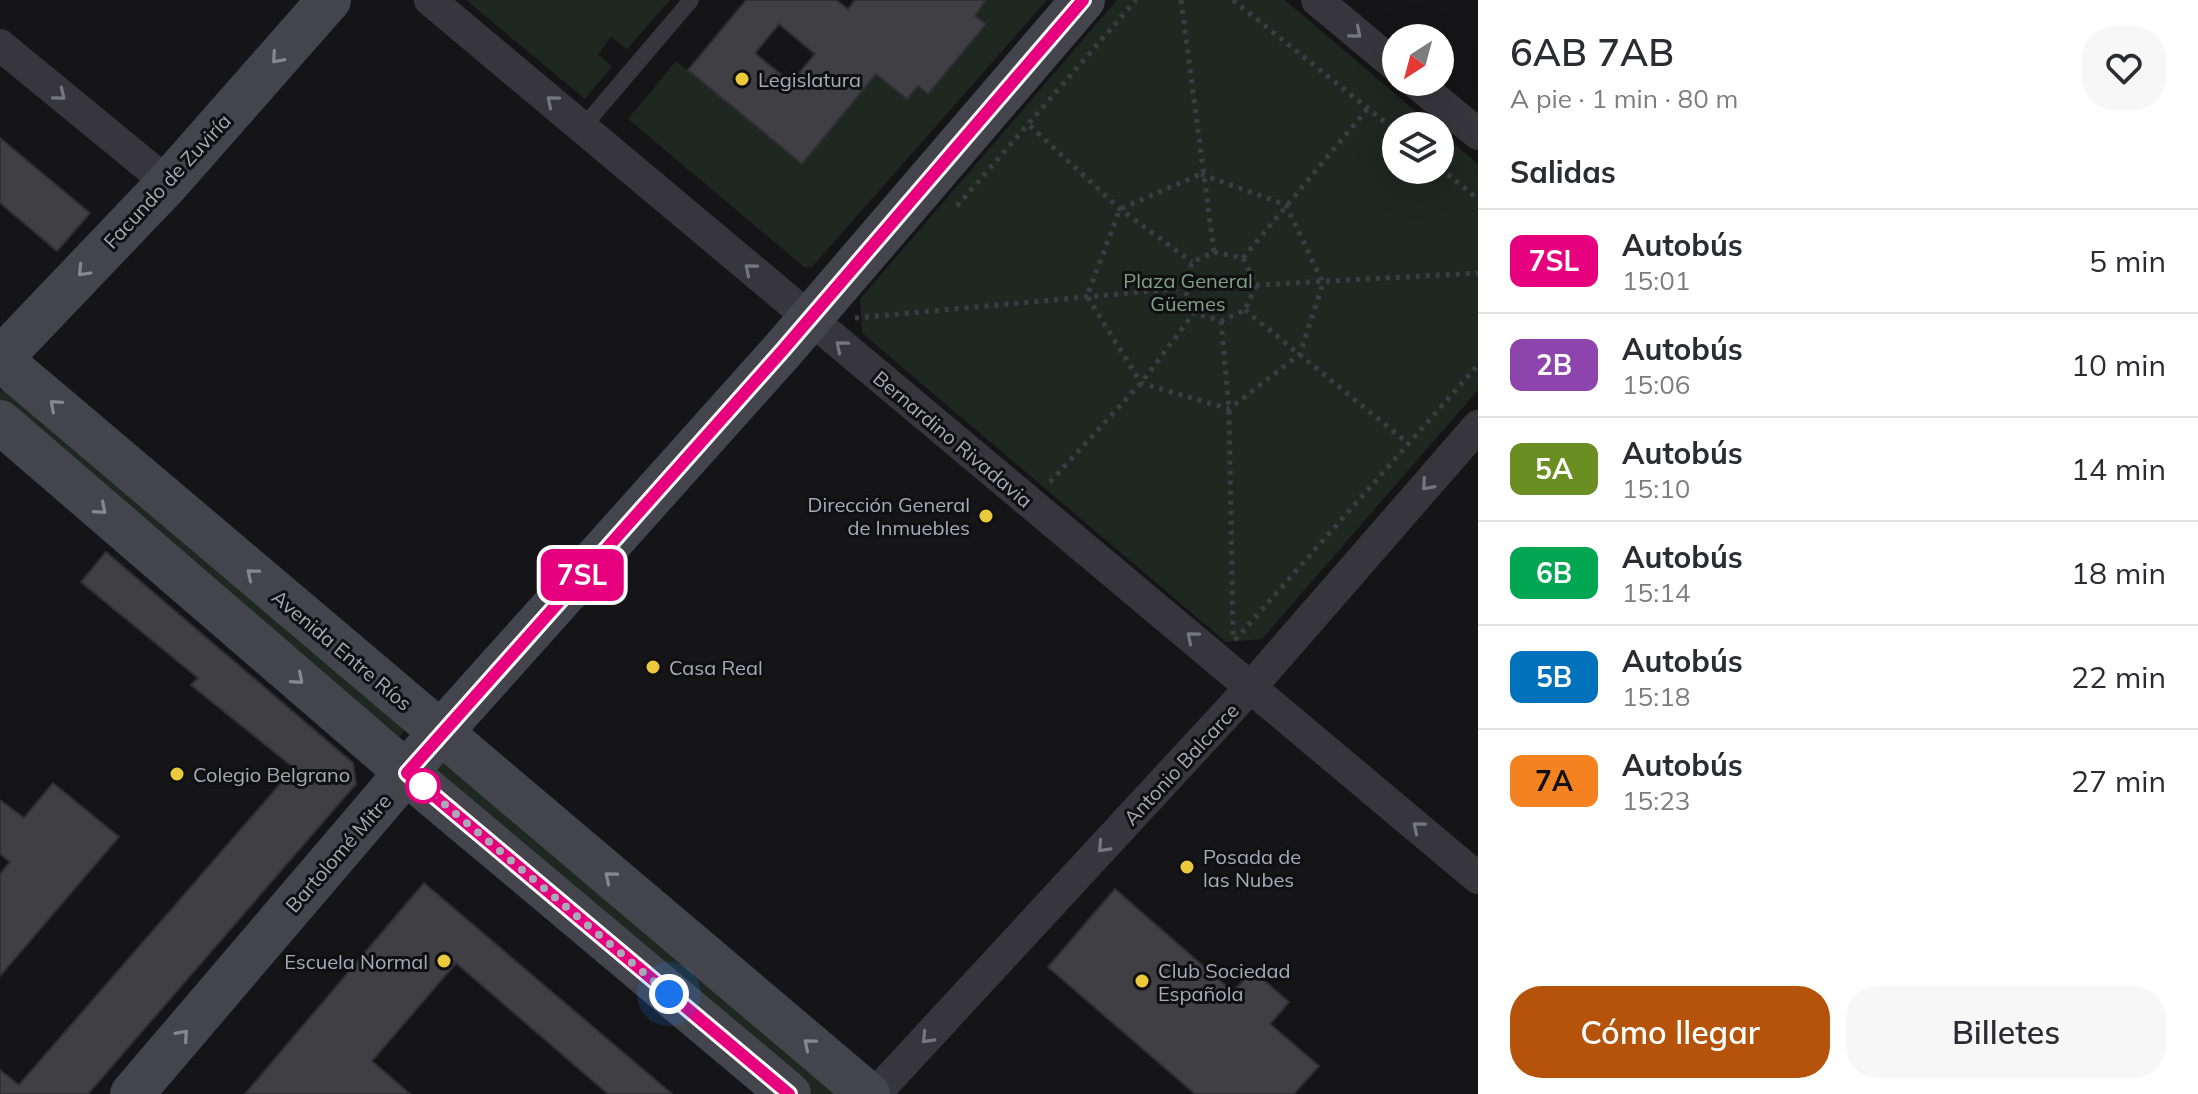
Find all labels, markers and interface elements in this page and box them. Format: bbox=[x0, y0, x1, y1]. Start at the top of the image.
one-way arrow bbox=[1347, 23, 1362, 38]
north arrow bbox=[1382, 24, 1454, 96]
map controls bbox=[1382, 24, 1454, 184]
button: heart bbox=[2082, 26, 2166, 110]
text: 6AB 7AB bbox=[1510, 28, 1674, 76]
one-way arrow bbox=[273, 49, 287, 64]
place label: Legislatura bbox=[758, 67, 861, 92]
marker: Legislatura bbox=[733, 70, 751, 88]
text: A pie · 1 min · 80 m bbox=[1510, 82, 1738, 115]
one-way arrow bbox=[51, 85, 66, 99]
one-way arrow bbox=[546, 96, 561, 111]
street label: Facundo de Zuviría bbox=[98, 108, 236, 254]
button: layers bbox=[1382, 112, 1454, 184]
text: Salidas bbox=[1510, 153, 1616, 191]
text: Autobús bbox=[1622, 226, 1743, 264]
text: 5 min bbox=[2089, 242, 2166, 280]
text: 7SL bbox=[1529, 243, 1579, 278]
one-way arrow bbox=[78, 262, 93, 276]
one-way arrow bbox=[745, 264, 759, 279]
text: 15:01 bbox=[1622, 264, 1690, 297]
park label: Plaza General Güemes bbox=[1123, 268, 1253, 316]
text: Autobús bbox=[1622, 330, 1743, 368]
one-way arrow bbox=[836, 341, 850, 356]
text: 10 min bbox=[2071, 346, 2166, 384]
text: 2B bbox=[1536, 347, 1572, 382]
street label: Bernardino Rivadavia bbox=[868, 365, 1038, 513]
text: 15:06 bbox=[1622, 368, 1690, 401]
one-way arrow bbox=[49, 400, 64, 415]
text: Autobús bbox=[1622, 434, 1743, 472]
text: 14 min bbox=[2071, 450, 2166, 488]
text: 5A bbox=[1535, 451, 1573, 486]
text: 15:10 bbox=[1622, 472, 1690, 505]
one-way arrow bbox=[1422, 475, 1437, 490]
place label: Dirección General de Inmuebles bbox=[808, 492, 970, 540]
one-way arrow bbox=[92, 499, 107, 514]
marker: Dirección General de Inmuebles bbox=[977, 507, 995, 525]
text: Autobús bbox=[1622, 538, 1743, 576]
line badge: 7SL bbox=[536, 549, 628, 601]
text: 18 min bbox=[2071, 554, 2166, 592]
text: 6B bbox=[1536, 555, 1572, 590]
text: 7SL bbox=[557, 557, 607, 592]
one-way arrow bbox=[247, 569, 262, 584]
text: 15:14 bbox=[1622, 576, 1690, 609]
street label: Avenida Entre Ríos bbox=[267, 584, 417, 716]
one-way arrow bbox=[1186, 632, 1201, 647]
text: Autobús bbox=[1622, 642, 1743, 680]
place label: Casa Real bbox=[669, 655, 763, 680]
marker: Casa Real bbox=[644, 658, 662, 676]
text: 22 min bbox=[2071, 658, 2166, 696]
text: 5B bbox=[1536, 659, 1572, 694]
one-way arrow bbox=[289, 669, 304, 684]
text: 15:18 bbox=[1622, 680, 1690, 713]
street label: Antonio Balcarce bbox=[1118, 698, 1244, 830]
text: Autobús bbox=[1622, 746, 1743, 784]
place label: Colegio Belgrano bbox=[193, 762, 350, 787]
text: 27 min bbox=[2071, 762, 2166, 800]
text: 7A bbox=[1535, 763, 1573, 798]
marker: Colegio Belgrano bbox=[168, 765, 186, 783]
unlabelled marker bbox=[406, 769, 440, 803]
text: 15:23 bbox=[1622, 784, 1690, 817]
street label: Bartolomé Mitre bbox=[280, 789, 396, 917]
one-way arrow bbox=[1413, 822, 1428, 837]
one-way arrow bbox=[1099, 838, 1113, 853]
place label: Posada de las Nubes bbox=[1203, 844, 1301, 892]
marker: Posada de las Nubes bbox=[1178, 858, 1196, 876]
one-way arrow bbox=[604, 872, 619, 887]
place label: Escuela Normal bbox=[284, 949, 428, 974]
marker: Escuela Normal bbox=[435, 952, 453, 970]
place label: Club Sociedad Española bbox=[1158, 958, 1291, 1006]
marker: Club Sociedad Española bbox=[1133, 972, 1151, 990]
your location bbox=[649, 974, 689, 1014]
button: Cómo llegar bbox=[1510, 986, 1830, 1078]
button: Billetes bbox=[1846, 986, 2166, 1078]
one-way arrow bbox=[173, 1029, 188, 1044]
one-way arrow bbox=[922, 1029, 936, 1044]
one-way arrow bbox=[803, 1039, 818, 1054]

